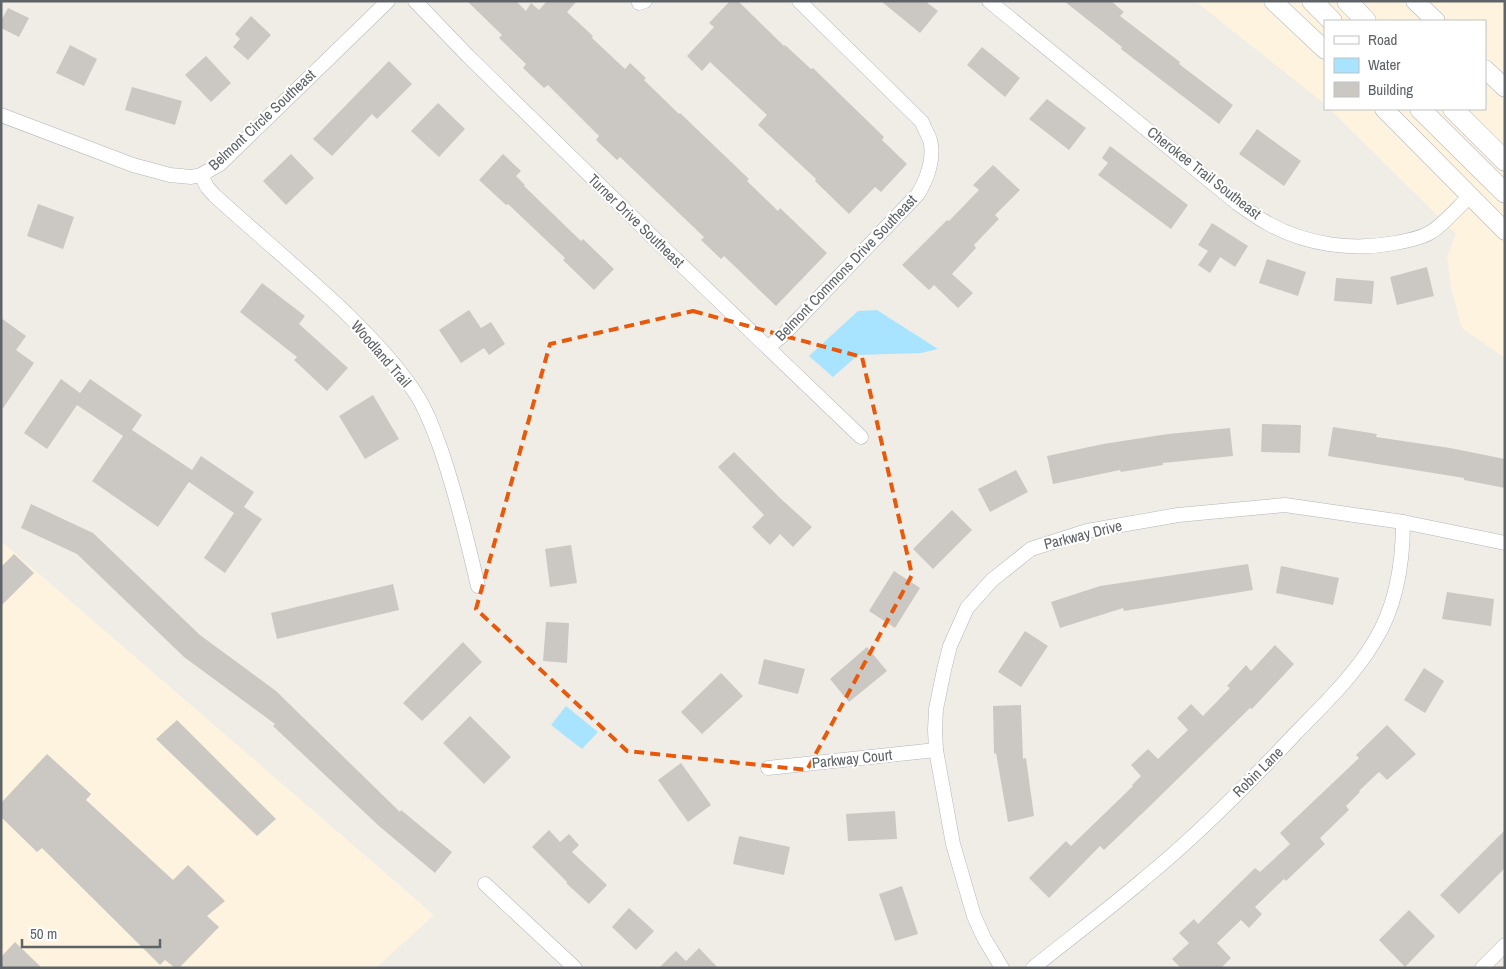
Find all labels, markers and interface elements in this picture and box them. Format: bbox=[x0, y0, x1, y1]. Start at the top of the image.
legend bbox=[1324, 20, 1486, 110]
text: Road bbox=[1368, 29, 1397, 50]
text: Water bbox=[1368, 54, 1400, 75]
street label: Belmont Circle Southeast bbox=[203, 64, 320, 175]
text: Building bbox=[1368, 79, 1413, 100]
street label: Cherokee Trail Southeast bbox=[1143, 121, 1266, 224]
street label: Turner Drive Southeast bbox=[583, 169, 690, 273]
street label: Belmont Commons Drive Southeast bbox=[770, 189, 922, 346]
street label: Woodland Trail bbox=[346, 316, 416, 392]
street label: Parkway Drive bbox=[1042, 515, 1124, 554]
street label: Robin Lane bbox=[1228, 742, 1288, 802]
street label: Parkway Court bbox=[811, 744, 894, 773]
scale bar bbox=[22, 916, 160, 948]
text: 50 m bbox=[30, 923, 57, 944]

